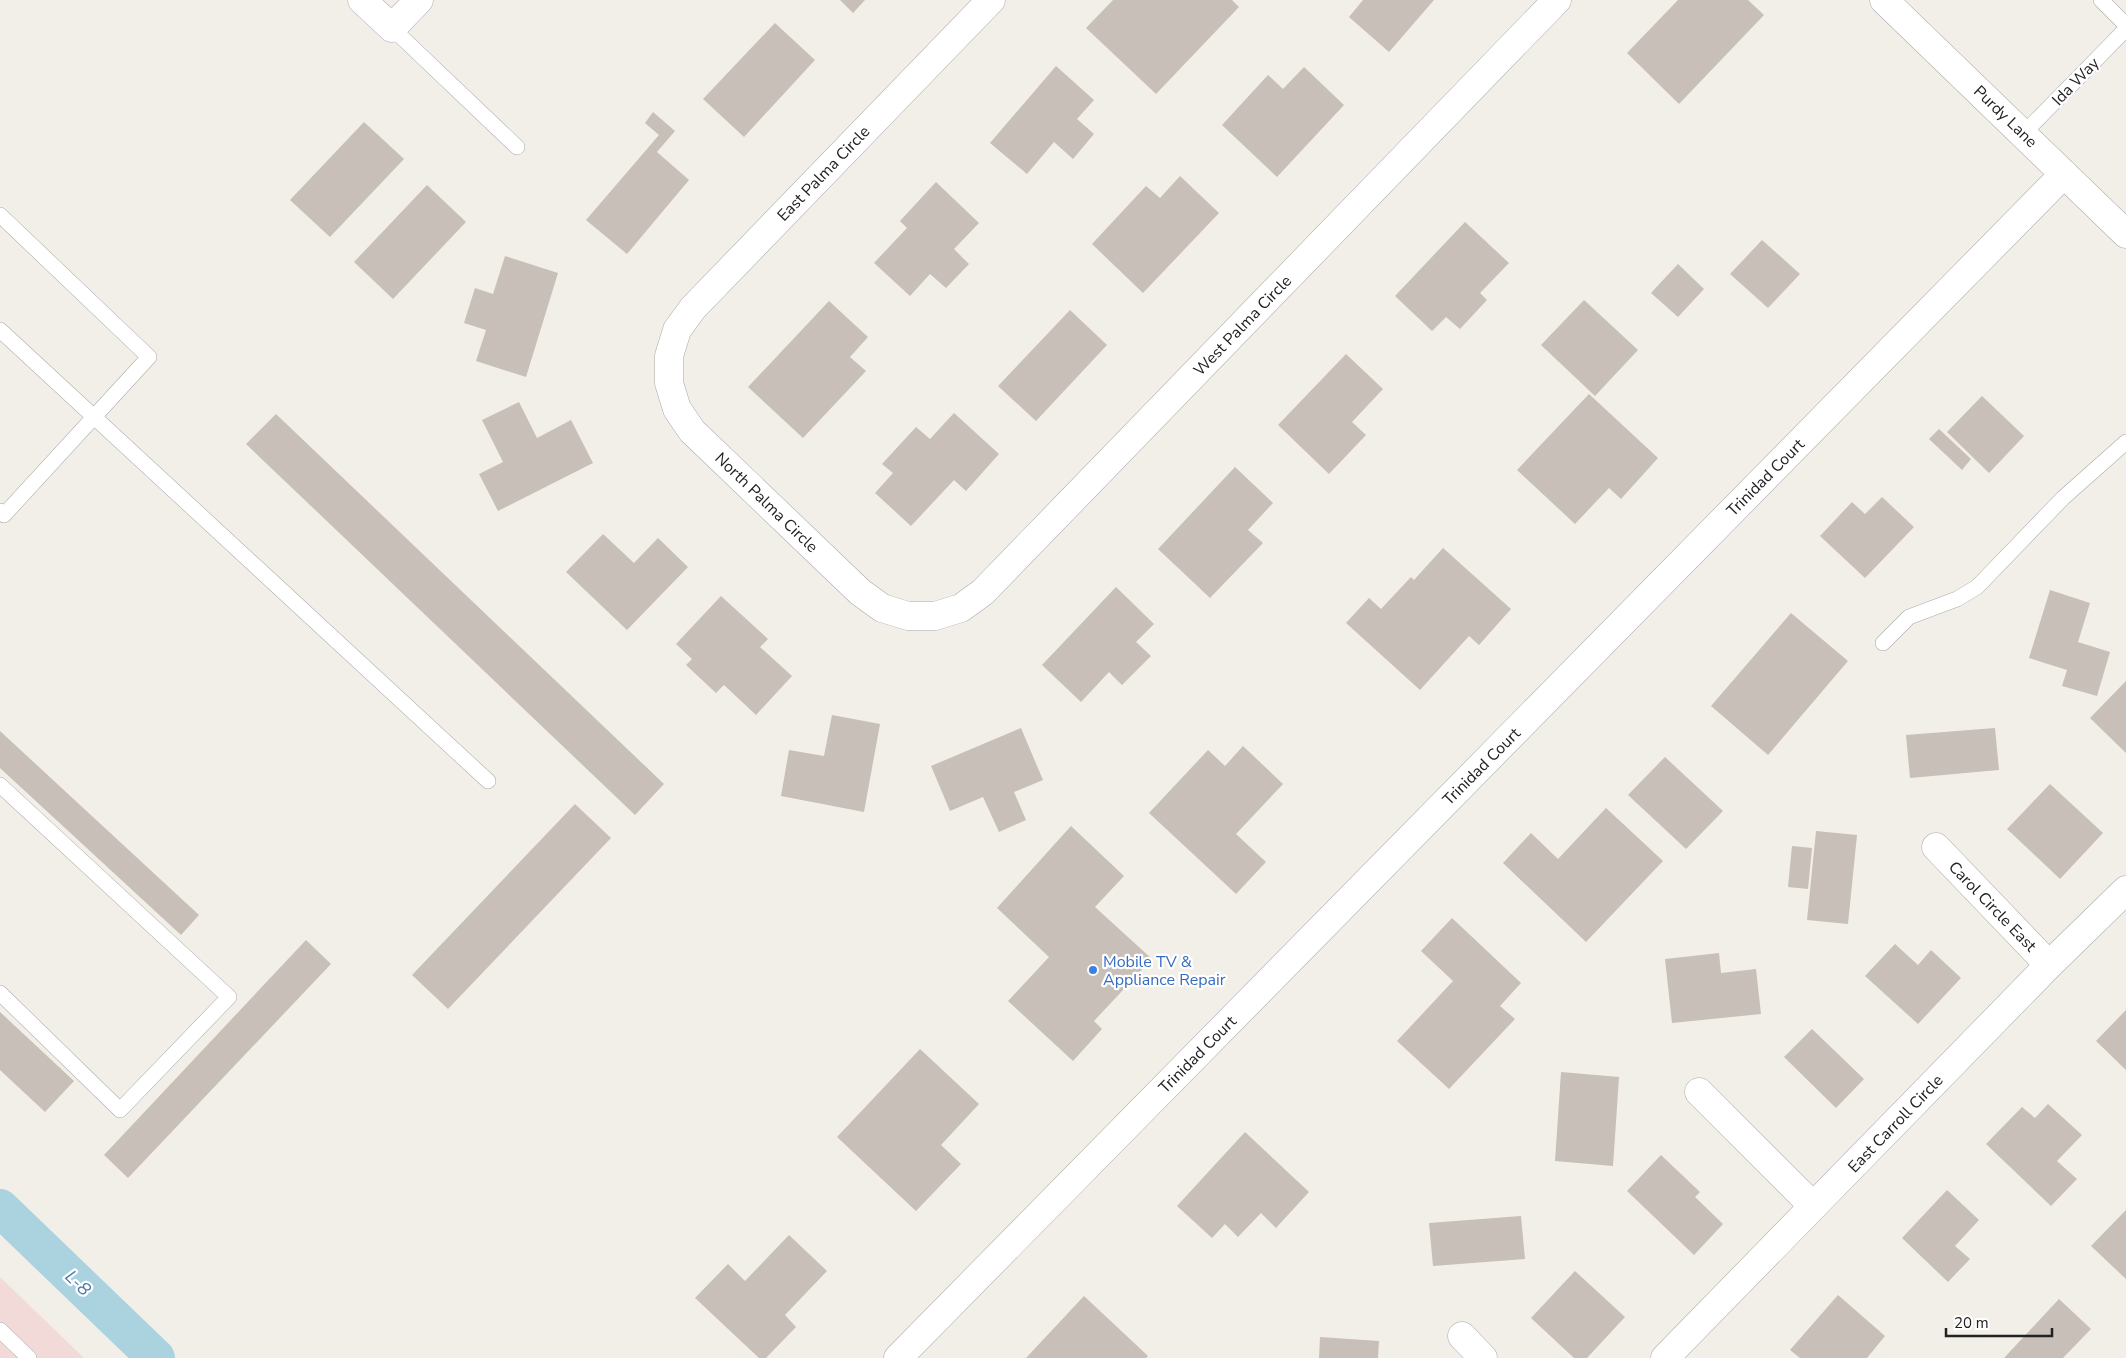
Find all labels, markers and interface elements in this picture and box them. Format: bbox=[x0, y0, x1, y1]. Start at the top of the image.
street label: Ida Way bbox=[2047, 52, 2105, 111]
street label: Purdy Lane bbox=[1969, 81, 2042, 153]
street label: East Palma Circle bbox=[772, 121, 875, 226]
street label: West Palma Circle bbox=[1189, 270, 1297, 381]
street label: Trinidad Court bbox=[1722, 434, 1810, 521]
street label: North Palma Circle bbox=[710, 448, 823, 558]
street label: Trinidad Court bbox=[1438, 723, 1526, 810]
street label: Carol Circle East bbox=[1943, 857, 2041, 957]
place label: Mobile TV & Appliance Repair bbox=[1103, 951, 1226, 991]
marker: Mobile TV & Appliance Repair bbox=[1087, 964, 1099, 976]
street label: Trinidad Court bbox=[1154, 1011, 1242, 1098]
street label: East Carroll Circle bbox=[1843, 1070, 1948, 1178]
water label: L-8 bbox=[60, 1265, 96, 1301]
scale bar bbox=[1946, 1306, 2052, 1338]
text: 20 m bbox=[1954, 1313, 1989, 1333]

